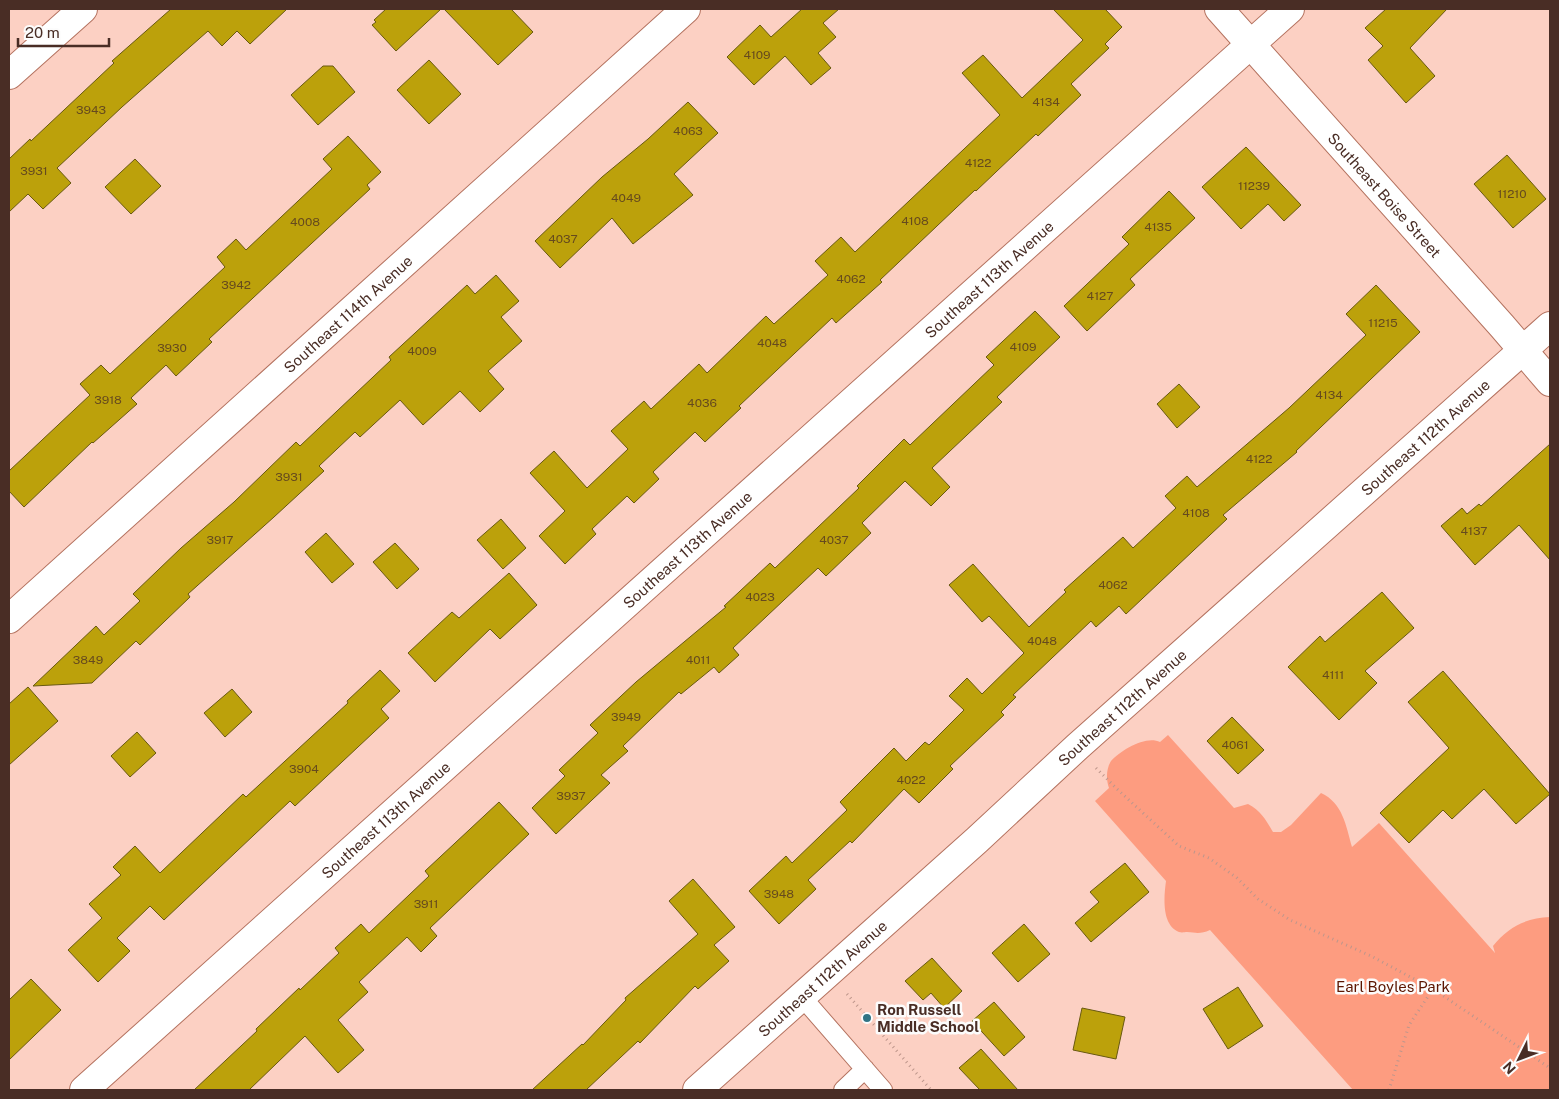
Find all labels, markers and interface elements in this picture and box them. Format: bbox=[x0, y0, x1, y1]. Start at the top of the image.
scale bar bbox=[18, 15, 109, 47]
text: 20 m bbox=[25, 24, 60, 41]
house number: 4109 bbox=[743, 48, 771, 62]
house number: 4134 bbox=[1032, 95, 1060, 109]
house number: 3943 bbox=[76, 103, 106, 117]
house number: 4063 bbox=[673, 124, 703, 138]
street label: Southeast Boise Street bbox=[1325, 129, 1445, 261]
house number: 4122 bbox=[965, 156, 991, 170]
house number: 3931 bbox=[20, 164, 48, 178]
house number: 11239 bbox=[1238, 179, 1270, 193]
house number: 11210 bbox=[1497, 187, 1527, 201]
house number: 4049 bbox=[611, 191, 641, 205]
house number: 4108 bbox=[901, 214, 929, 228]
house number: 4008 bbox=[290, 215, 320, 229]
street label: Southeast 113th Avenue bbox=[921, 217, 1056, 341]
house number: 4135 bbox=[1144, 220, 1172, 234]
house number: 4037 bbox=[548, 232, 578, 246]
street label: Southeast 114th Avenue bbox=[280, 252, 415, 376]
house number: 4062 bbox=[836, 272, 866, 286]
house number: 3942 bbox=[221, 278, 251, 292]
house number: 4127 bbox=[1087, 289, 1113, 303]
house number: 11215 bbox=[1368, 316, 1398, 330]
house number: 4048 bbox=[757, 336, 787, 350]
house number: 4109 bbox=[1009, 340, 1037, 354]
house number: 3930 bbox=[157, 341, 187, 355]
house number: 4009 bbox=[407, 344, 437, 358]
street label: Southeast 112th Avenue bbox=[1357, 376, 1493, 499]
house number: 4134 bbox=[1315, 388, 1343, 402]
house number: 3918 bbox=[94, 393, 122, 407]
house number: 4036 bbox=[687, 396, 717, 410]
house number: 4122 bbox=[1246, 452, 1272, 466]
house number: 3931 bbox=[275, 470, 303, 484]
street label: Southeast 113th Avenue bbox=[619, 487, 755, 611]
house number: 4108 bbox=[1182, 506, 1210, 520]
house number: 4137 bbox=[1461, 524, 1487, 538]
house number: 3917 bbox=[206, 533, 234, 547]
house number: 4037 bbox=[819, 533, 849, 547]
house number: 4062 bbox=[1098, 578, 1128, 592]
house number: 4023 bbox=[745, 590, 775, 604]
house number: 4048 bbox=[1027, 634, 1057, 648]
street label: Southeast 112th Avenue bbox=[1054, 645, 1190, 769]
house number: 3849 bbox=[73, 653, 103, 667]
house number: 4011 bbox=[686, 653, 710, 667]
house number: 4111 bbox=[1322, 668, 1344, 682]
house number: 3949 bbox=[611, 710, 641, 724]
house number: 4061 bbox=[1221, 738, 1249, 752]
street label: Southeast 113th Avenue bbox=[318, 758, 453, 882]
house number: 3904 bbox=[289, 762, 319, 776]
house number: 4022 bbox=[896, 773, 926, 787]
house number: 3937 bbox=[556, 789, 586, 803]
house number: 3948 bbox=[764, 887, 794, 901]
house number: 3911 bbox=[414, 897, 438, 911]
street label: Southeast 112th Avenue bbox=[755, 916, 890, 1040]
park label: Earl Boyles Park bbox=[1336, 978, 1450, 995]
place label: Ron Russell Middle School bbox=[877, 1001, 979, 1035]
marker: Ron Russell Middle School bbox=[861, 1012, 873, 1024]
north arrow bbox=[1494, 1034, 1544, 1084]
text: N bbox=[1500, 1058, 1519, 1077]

